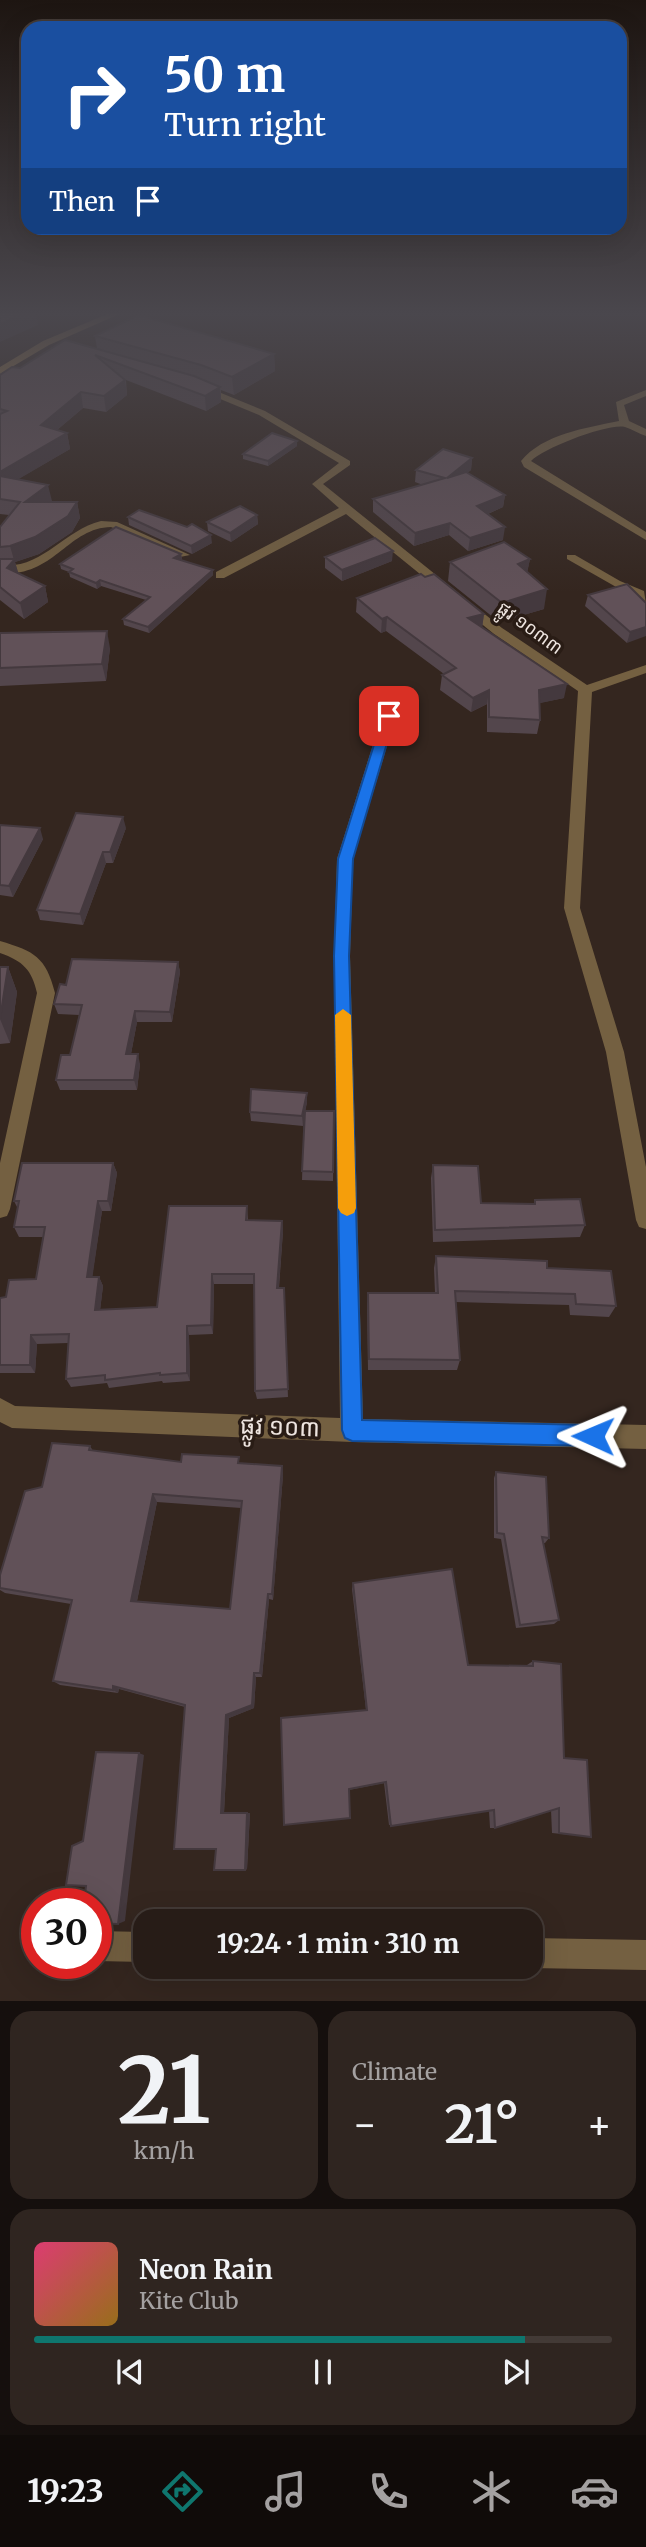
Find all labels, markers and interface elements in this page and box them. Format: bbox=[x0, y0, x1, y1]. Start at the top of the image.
text: 50 m bbox=[164, 44, 285, 105]
icon: right bbox=[49, 49, 140, 140]
text: Turn right bbox=[164, 105, 326, 145]
icon: arrive bbox=[129, 182, 167, 220]
text: Then bbox=[49, 185, 115, 218]
street label: ផ្លូវ ១០៣៣ bbox=[490, 596, 568, 663]
pin bbox=[359, 686, 419, 746]
icon: arrive bbox=[370, 697, 408, 735]
position arrow bbox=[556, 1399, 630, 1473]
street label: ផ្លូវ ១០៣ bbox=[239, 1410, 320, 1450]
speed limit sign: 30 bbox=[21, 1888, 112, 1979]
text: 19:24 · 1 min · 310 m bbox=[217, 1927, 459, 1960]
text: 21 bbox=[117, 2033, 211, 2148]
text: Climate bbox=[352, 2057, 437, 2086]
text: 21° bbox=[444, 2092, 520, 2157]
text: − bbox=[352, 2101, 377, 2148]
text: + bbox=[587, 2101, 612, 2148]
text: km/h bbox=[134, 2136, 194, 2165]
text: Neon Rain bbox=[139, 2253, 273, 2286]
text: Kite Club bbox=[139, 2286, 238, 2315]
icon: previous bbox=[111, 2353, 149, 2391]
icon: pause bbox=[304, 2353, 342, 2391]
icon: next bbox=[497, 2353, 535, 2391]
icon: directions bbox=[158, 2467, 207, 2516]
icon: music bbox=[261, 2467, 310, 2516]
icon: phone bbox=[364, 2467, 413, 2516]
icon: climate bbox=[467, 2467, 516, 2516]
icon: car bbox=[570, 2467, 619, 2516]
text: 19:23 bbox=[27, 2471, 104, 2511]

